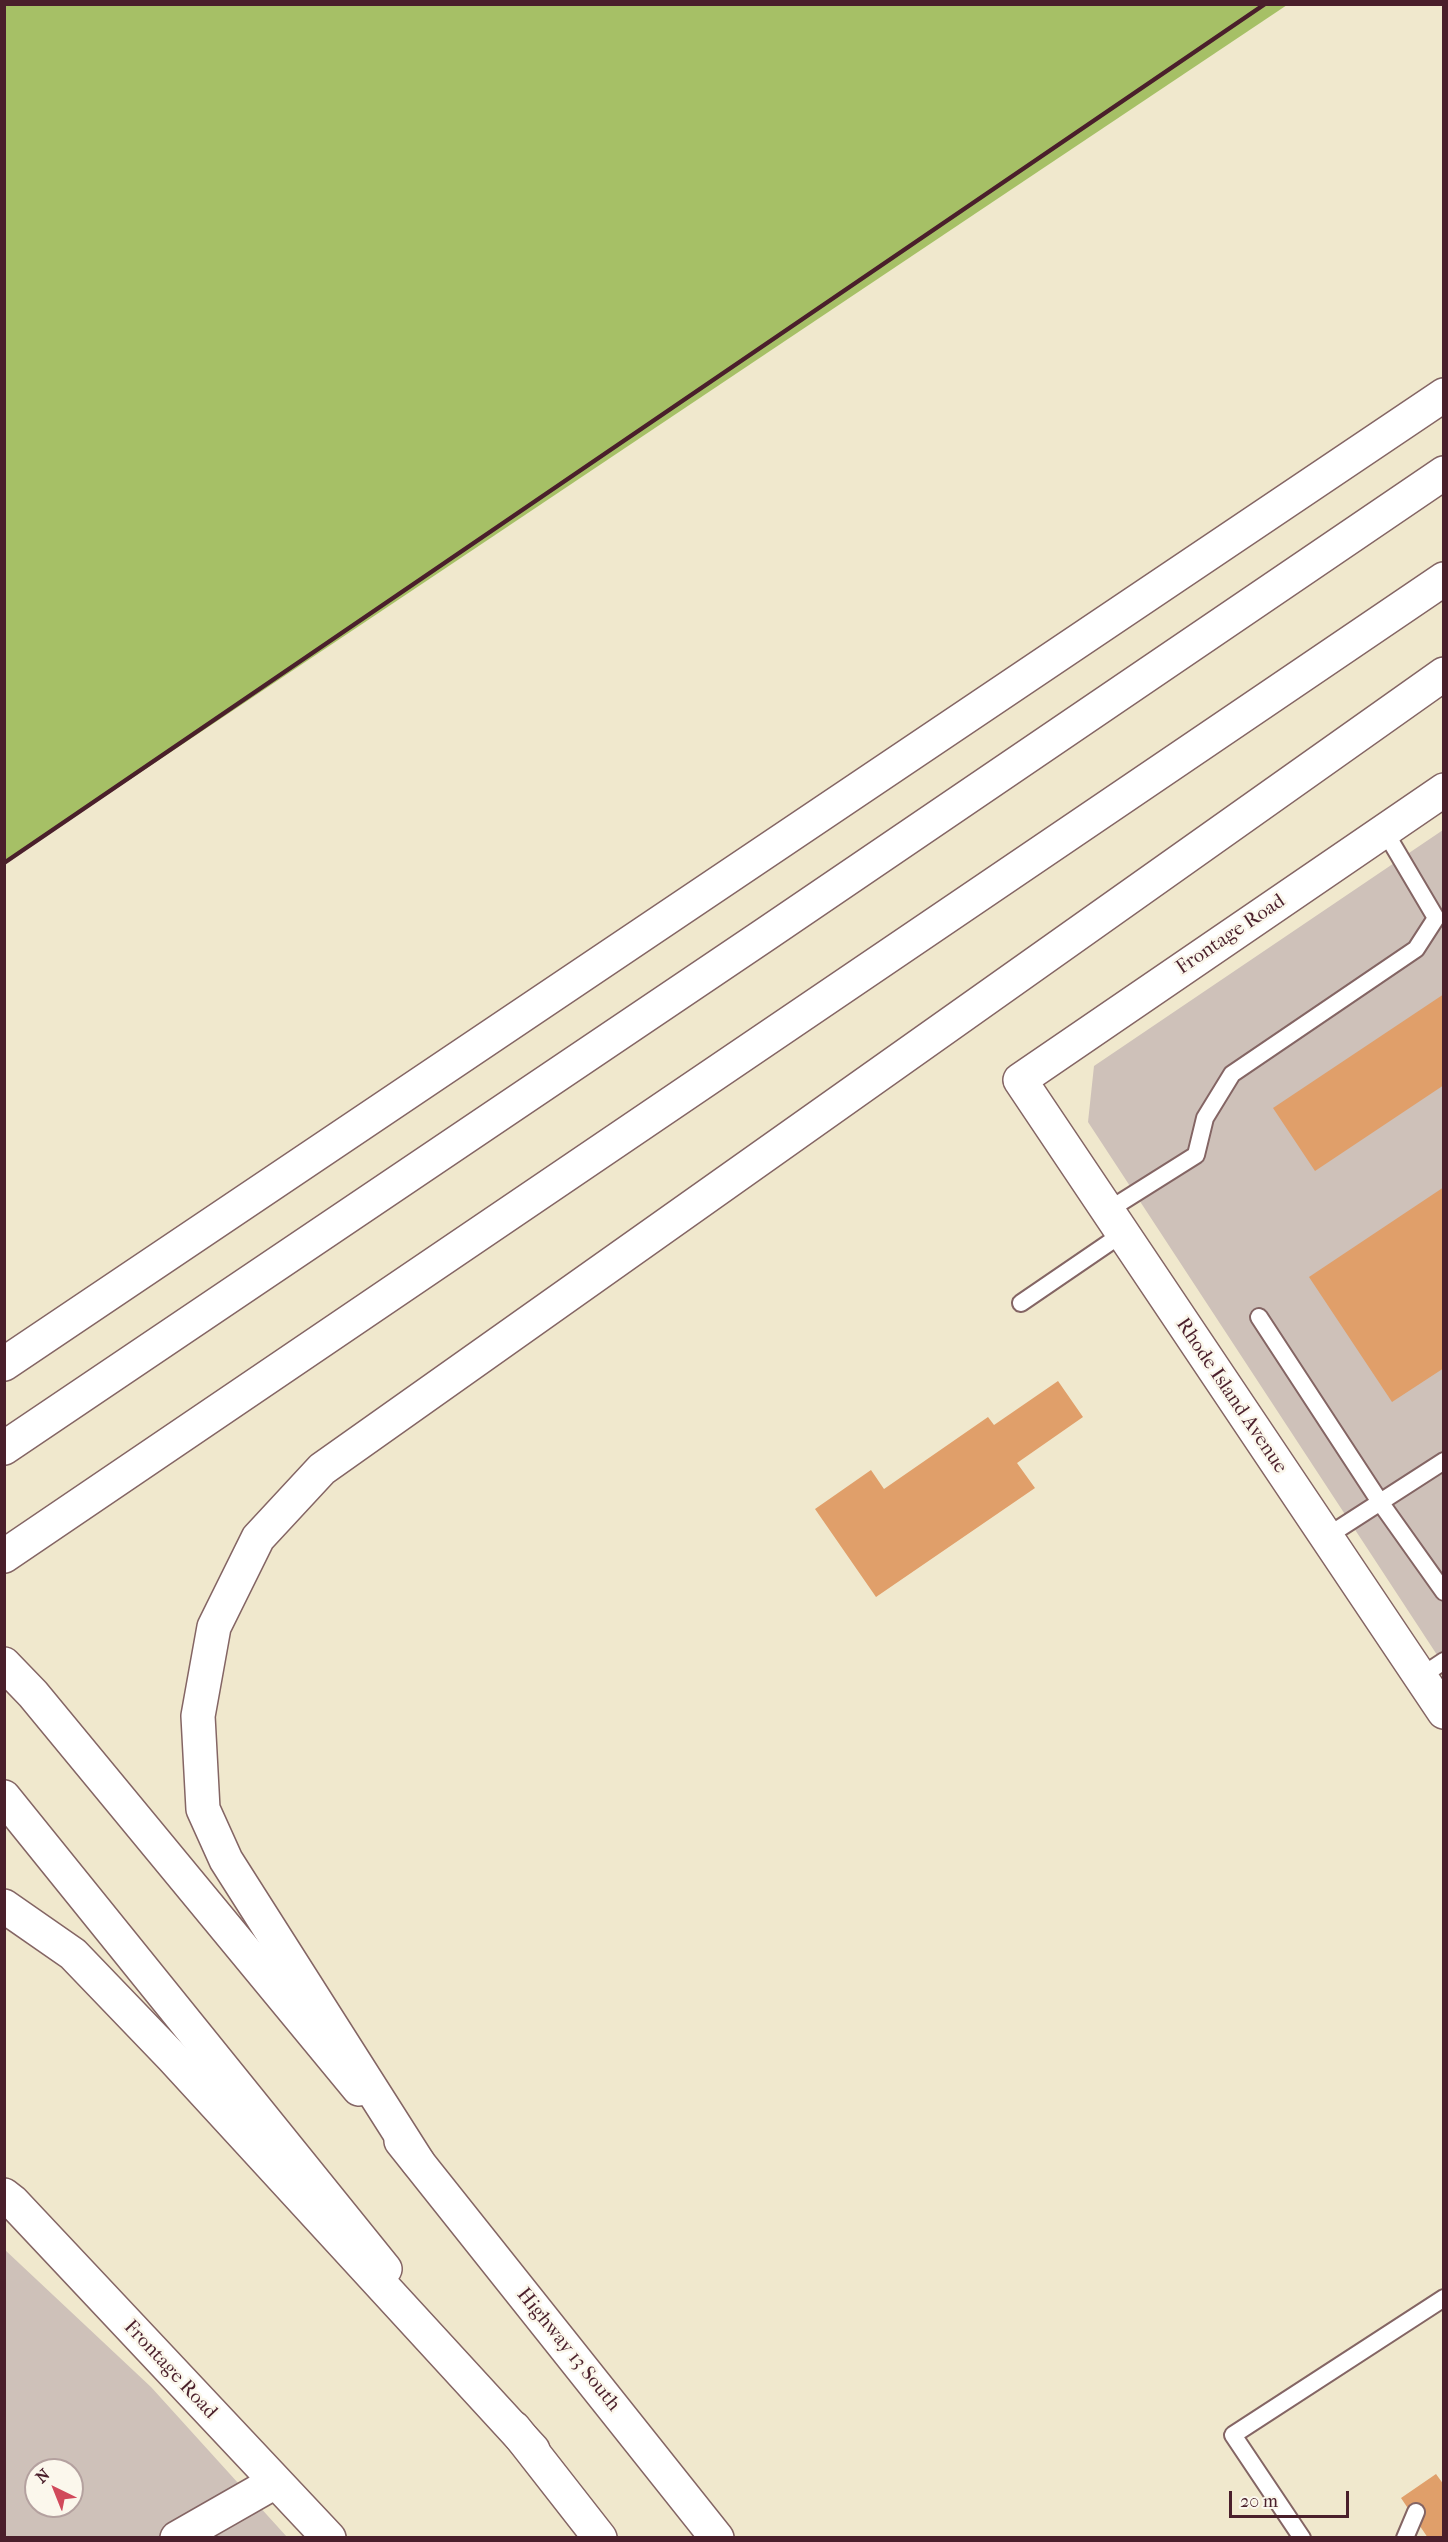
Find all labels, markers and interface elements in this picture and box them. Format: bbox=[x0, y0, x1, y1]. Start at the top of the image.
street label: Frontage Road bbox=[1172, 890, 1290, 980]
street label: Rhode Island Avenue bbox=[1170, 1314, 1292, 1478]
street label: Highway 13 South bbox=[511, 2284, 625, 2416]
street label: Frontage Road bbox=[118, 2316, 222, 2424]
north arrow bbox=[24, 2458, 84, 2518]
text: N bbox=[32, 2465, 54, 2487]
scale bar bbox=[1232, 2479, 1352, 2517]
text: 20 m bbox=[1240, 2491, 1278, 2512]

